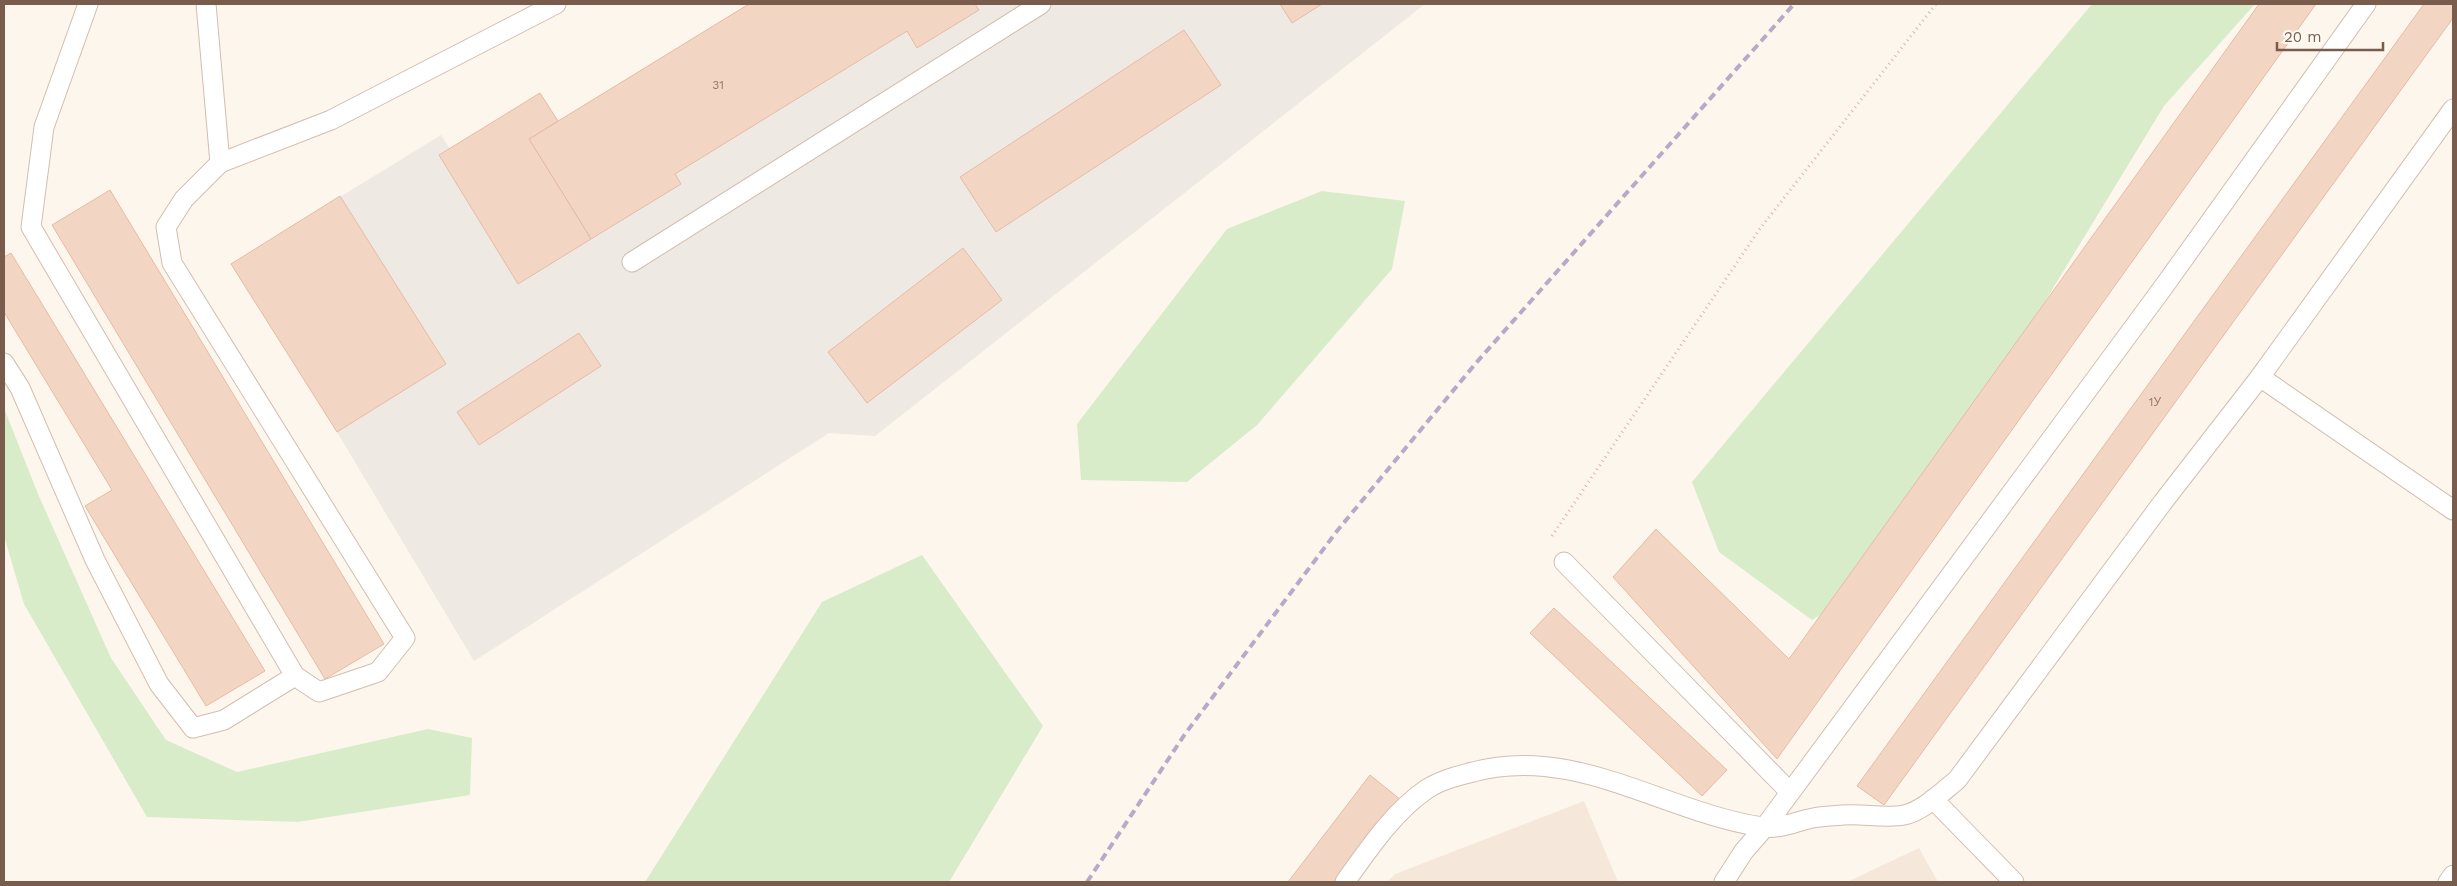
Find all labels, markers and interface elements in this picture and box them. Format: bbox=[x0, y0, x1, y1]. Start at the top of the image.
scale bar bbox=[2277, 20, 2383, 52]
text: 20 m bbox=[2284, 28, 2322, 46]
house number: 31 bbox=[712, 78, 724, 92]
house number: 1У bbox=[2149, 395, 2162, 409]

